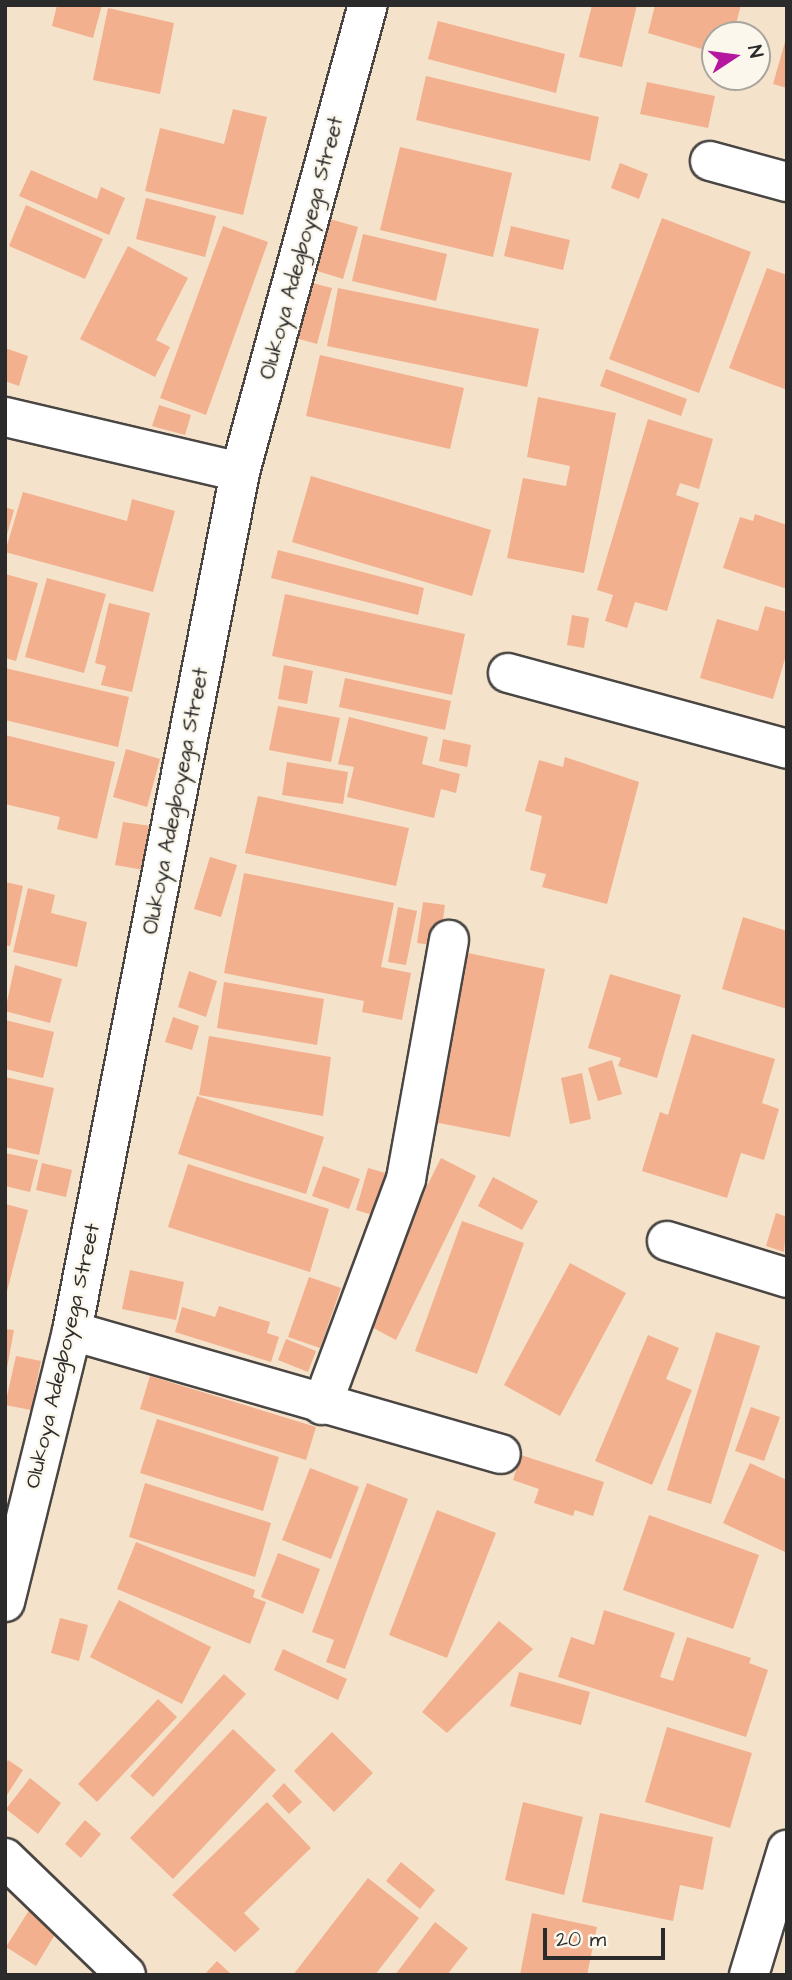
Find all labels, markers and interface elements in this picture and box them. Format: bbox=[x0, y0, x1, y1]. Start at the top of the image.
north arrow bbox=[701, 21, 771, 91]
text: N bbox=[741, 43, 769, 60]
street label: Olukoya Adegboyega Street bbox=[255, 114, 349, 382]
street label: Olukoya Adegboyega Street bbox=[138, 666, 214, 936]
street label: Olukoya Adegboyega Street bbox=[20, 1221, 106, 1491]
scale bar bbox=[547, 1913, 670, 1957]
text: 20 m bbox=[556, 1925, 606, 1954]

